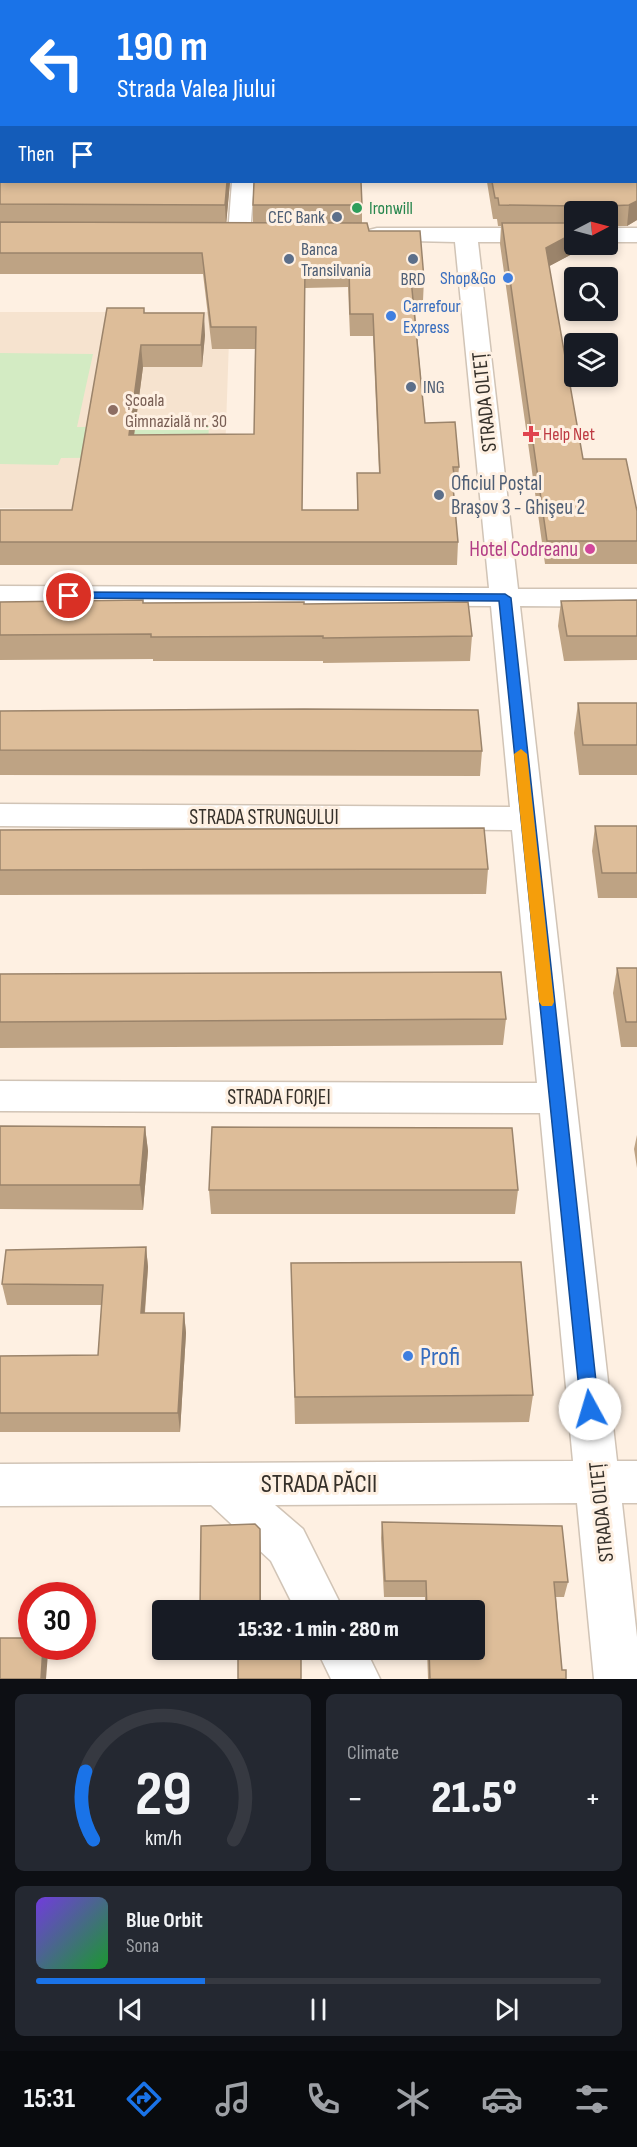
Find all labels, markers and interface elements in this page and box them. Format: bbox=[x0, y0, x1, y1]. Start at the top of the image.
text: 190 m bbox=[117, 22, 208, 73]
icon: left bbox=[18, 24, 96, 102]
text: Strada Valea Jiului bbox=[117, 73, 276, 105]
icon: arrive bbox=[66, 138, 99, 171]
text: Then bbox=[18, 141, 54, 168]
place label: Ironwill bbox=[369, 198, 413, 219]
marker: Ironwill bbox=[350, 201, 364, 215]
north arrow bbox=[564, 201, 618, 255]
map controls bbox=[564, 201, 618, 387]
place label: CEC Bank bbox=[268, 207, 325, 228]
marker: CEC Bank bbox=[330, 210, 344, 224]
place label: Banca Transilvania bbox=[301, 239, 371, 281]
marker: Banca Transilvania bbox=[282, 252, 296, 266]
marker: BRD bbox=[406, 252, 420, 266]
button: search bbox=[564, 267, 618, 321]
place label: Shop&Go bbox=[440, 268, 496, 289]
place label: BRD bbox=[400, 269, 426, 290]
marker: Shop&Go bbox=[501, 271, 515, 285]
place label: Carrefour Express bbox=[403, 296, 461, 338]
marker: Carrefour Express bbox=[384, 309, 398, 323]
button: layers bbox=[564, 333, 618, 387]
street label: STRADA OLTEȚ bbox=[467, 350, 502, 453]
place label: ING bbox=[423, 377, 445, 398]
marker: ING bbox=[404, 380, 418, 394]
place label: Școala Gimnazială nr. 30 bbox=[125, 390, 227, 432]
marker: Școala Gimnazială nr. 30 bbox=[106, 403, 120, 417]
place label: Help Net bbox=[543, 424, 595, 445]
marker: Help Net bbox=[524, 427, 538, 441]
place label: Oficiul Poștal Braşov 3 - Ghişeu 2 bbox=[451, 471, 585, 520]
marker: Oficiul Poștal Braşov 3 - Ghişeu 2 bbox=[432, 488, 446, 502]
place label: Hotel Codreanu bbox=[469, 537, 578, 562]
marker: Hotel Codreanu bbox=[583, 542, 597, 556]
pin bbox=[43, 570, 94, 621]
icon: arrive bbox=[52, 579, 85, 612]
street label: STRADA STRUNGULUI bbox=[189, 805, 339, 830]
street label: STRADA FORJEI bbox=[227, 1085, 331, 1110]
place label: Profi bbox=[420, 1342, 460, 1373]
marker: Profi bbox=[401, 1349, 415, 1363]
position arrow bbox=[558, 1377, 622, 1441]
street label: STRADA OLTEȚ bbox=[584, 1460, 619, 1563]
street label: STRADA PĂCII bbox=[261, 1469, 377, 1500]
speed limit sign: 30 bbox=[18, 1582, 96, 1660]
text: 15:32 · 1 min · 280 m bbox=[238, 1616, 399, 1643]
text: Climate bbox=[347, 1741, 399, 1765]
text: 29 bbox=[135, 1758, 191, 1833]
text: 21.5° bbox=[431, 1771, 517, 1826]
text: − bbox=[347, 1779, 363, 1819]
text: + bbox=[585, 1779, 601, 1819]
text: km/h bbox=[144, 1826, 182, 1851]
text: Blue Orbit bbox=[126, 1907, 203, 1934]
text: Sona bbox=[126, 1934, 159, 1958]
icon: previous bbox=[114, 1993, 147, 2026]
icon: pause bbox=[302, 1993, 335, 2026]
icon: next bbox=[490, 1993, 523, 2026]
icon: directions bbox=[123, 2078, 165, 2120]
icon: music bbox=[212, 2078, 254, 2120]
icon: phone bbox=[302, 2078, 344, 2120]
icon: climate bbox=[392, 2078, 434, 2120]
icon: car bbox=[481, 2078, 523, 2120]
icon: filters bbox=[571, 2078, 613, 2120]
text: 15:31 bbox=[24, 2083, 75, 2115]

